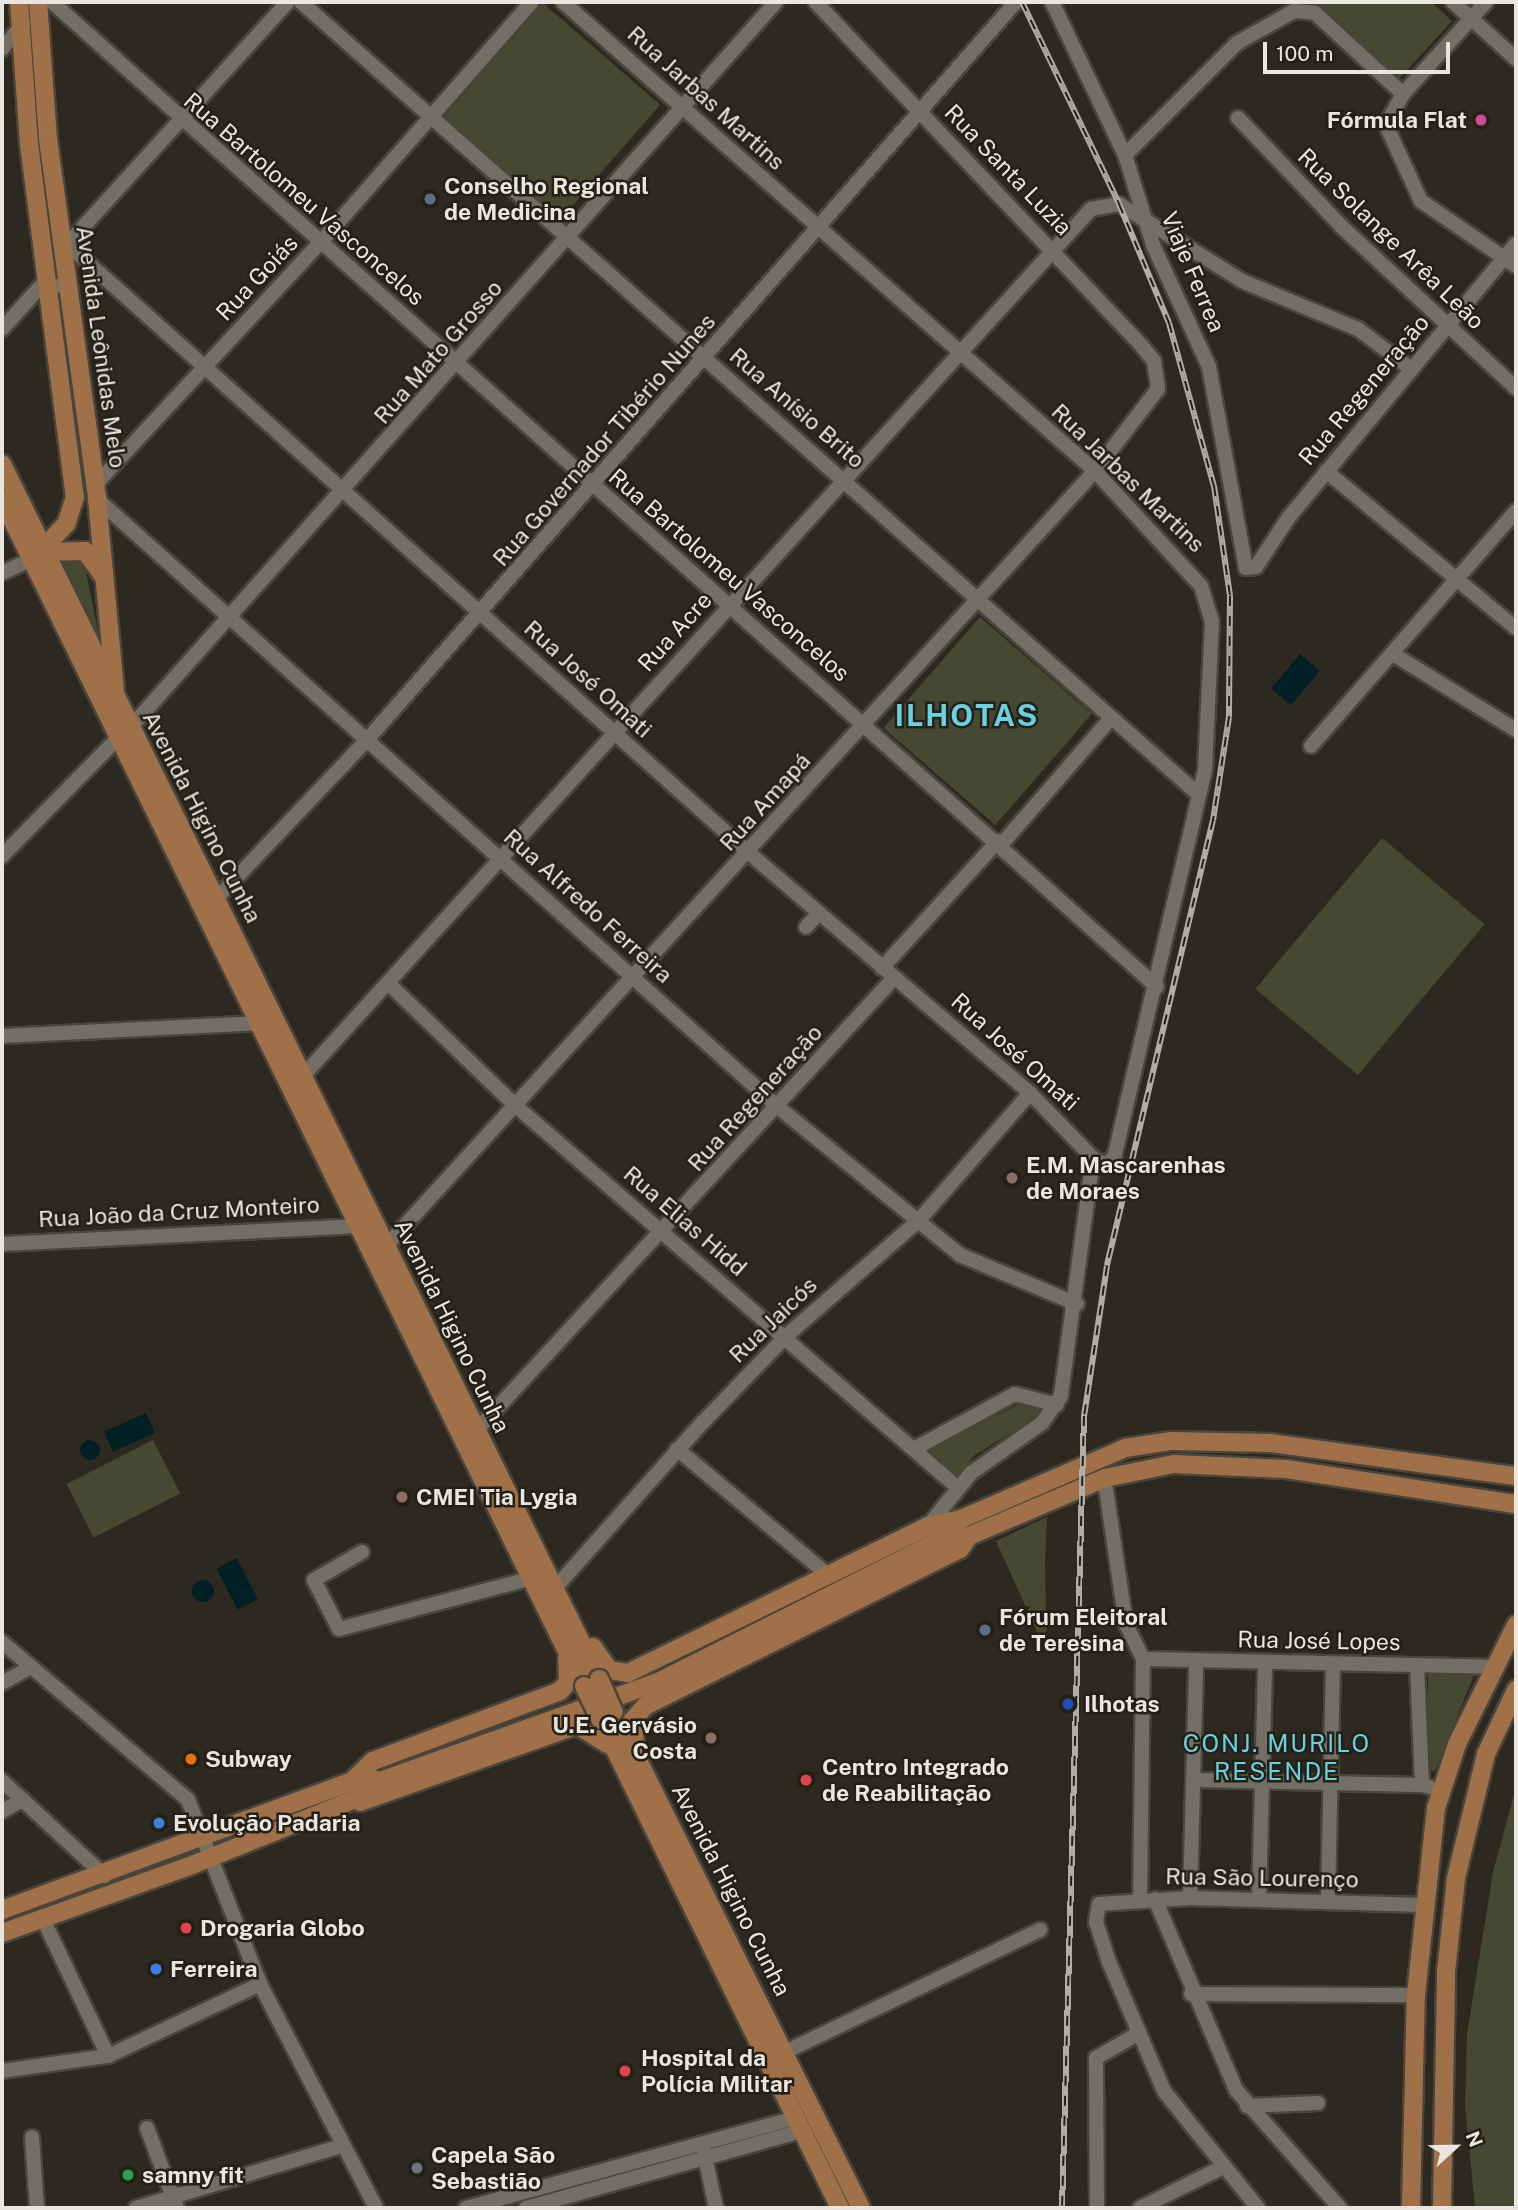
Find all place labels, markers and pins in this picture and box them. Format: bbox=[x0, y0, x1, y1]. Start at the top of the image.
place label: Fórmula Flat bbox=[1327, 106, 1467, 134]
marker: Fórmula Flat bbox=[1473, 112, 1489, 128]
place label: Conselho Regional de Medicina bbox=[444, 172, 649, 226]
marker: Conselho Regional de Medicina bbox=[422, 191, 438, 207]
place label: E.M. Mascarenhas de Moraes bbox=[1026, 1151, 1226, 1205]
marker: E.M. Mascarenhas de Moraes bbox=[1004, 1170, 1020, 1186]
place label: CMEI Tia Lygia bbox=[416, 1483, 577, 1511]
marker: CMEI Tia Lygia bbox=[394, 1489, 410, 1505]
place label: Fórum Eleitoral de Teresina bbox=[999, 1603, 1168, 1657]
marker: Fórum Eleitoral de Teresina bbox=[977, 1622, 993, 1638]
place label: Ilhotas bbox=[1084, 1690, 1160, 1718]
marker: Ilhotas bbox=[1058, 1694, 1078, 1714]
place label: U.E. Gervásio Costa bbox=[552, 1711, 697, 1765]
marker: U.E. Gervásio Costa bbox=[703, 1730, 719, 1746]
place label: Subway bbox=[205, 1745, 292, 1773]
marker: Subway bbox=[183, 1751, 199, 1767]
place label: Centro Integrado de Reabilitação bbox=[822, 1753, 1009, 1807]
marker: Centro Integrado de Reabilitação bbox=[796, 1770, 816, 1790]
place label: Evolução Padaria bbox=[173, 1809, 361, 1837]
marker: Evolução Padaria bbox=[151, 1815, 167, 1831]
place label: Drogaria Globo bbox=[200, 1914, 365, 1942]
marker: Drogaria Globo bbox=[178, 1920, 194, 1936]
place label: Ferreira bbox=[170, 1955, 258, 1983]
marker: Ferreira bbox=[148, 1961, 164, 1977]
place label: Hospital da Polícia Militar bbox=[641, 2044, 792, 2098]
marker: Hospital da Polícia Militar bbox=[615, 2061, 635, 2081]
place label: Capela São Sebastião bbox=[431, 2141, 555, 2195]
marker: Capela São Sebastião bbox=[409, 2160, 425, 2176]
place label: samny fit bbox=[142, 2161, 244, 2189]
marker: samny fit bbox=[120, 2167, 136, 2183]

